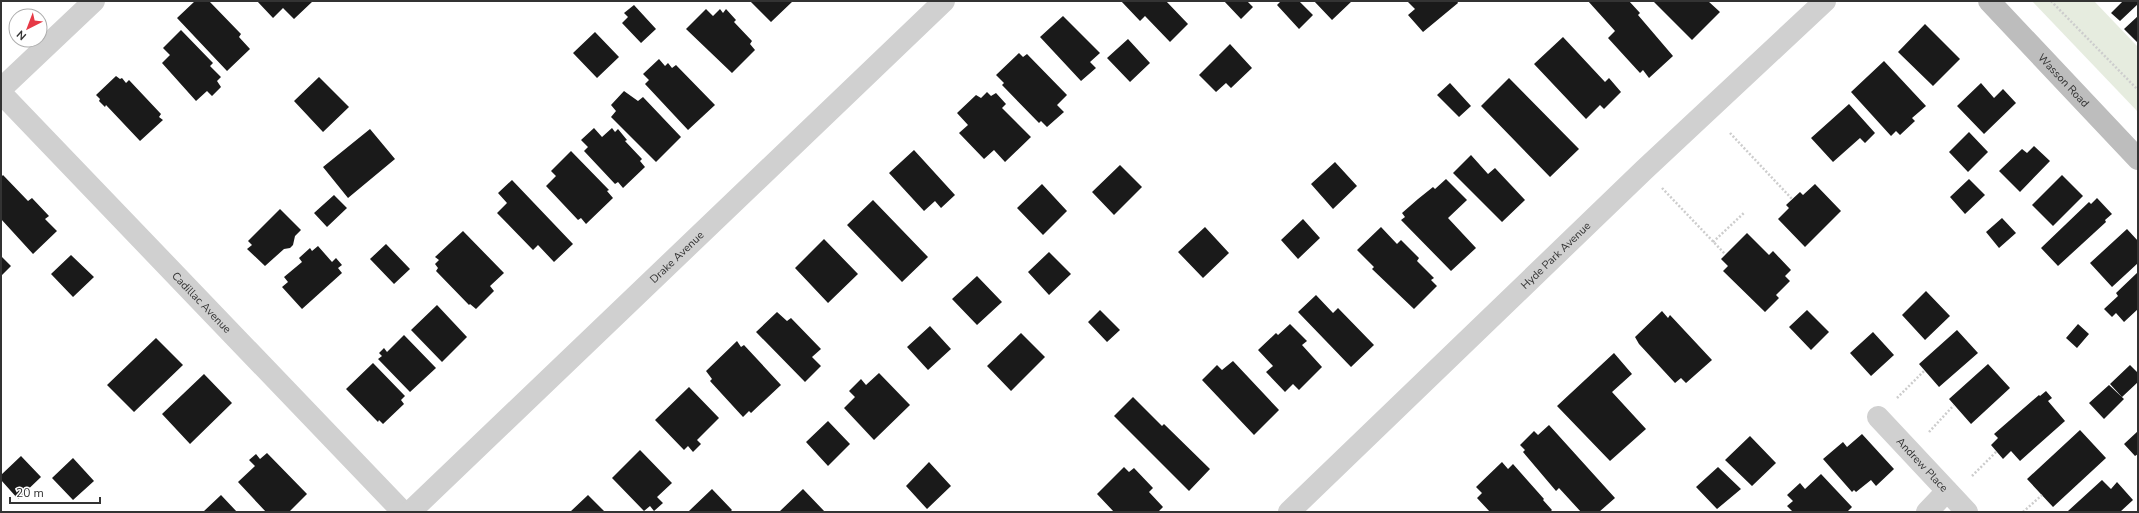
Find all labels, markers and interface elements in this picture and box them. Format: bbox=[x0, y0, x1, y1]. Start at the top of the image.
north arrow bbox=[8, 8, 48, 48]
text: N bbox=[14, 27, 30, 43]
street label: Wasson Road bbox=[2034, 50, 2092, 111]
street label: Hyde Park Avenue bbox=[1518, 218, 1594, 293]
street label: Drake Avenue bbox=[647, 228, 707, 287]
street label: Cadillac Avenue bbox=[168, 269, 235, 337]
street label: Andrew Place bbox=[1893, 434, 1951, 495]
scale bar bbox=[10, 479, 100, 505]
text: 20 m bbox=[16, 485, 44, 501]

